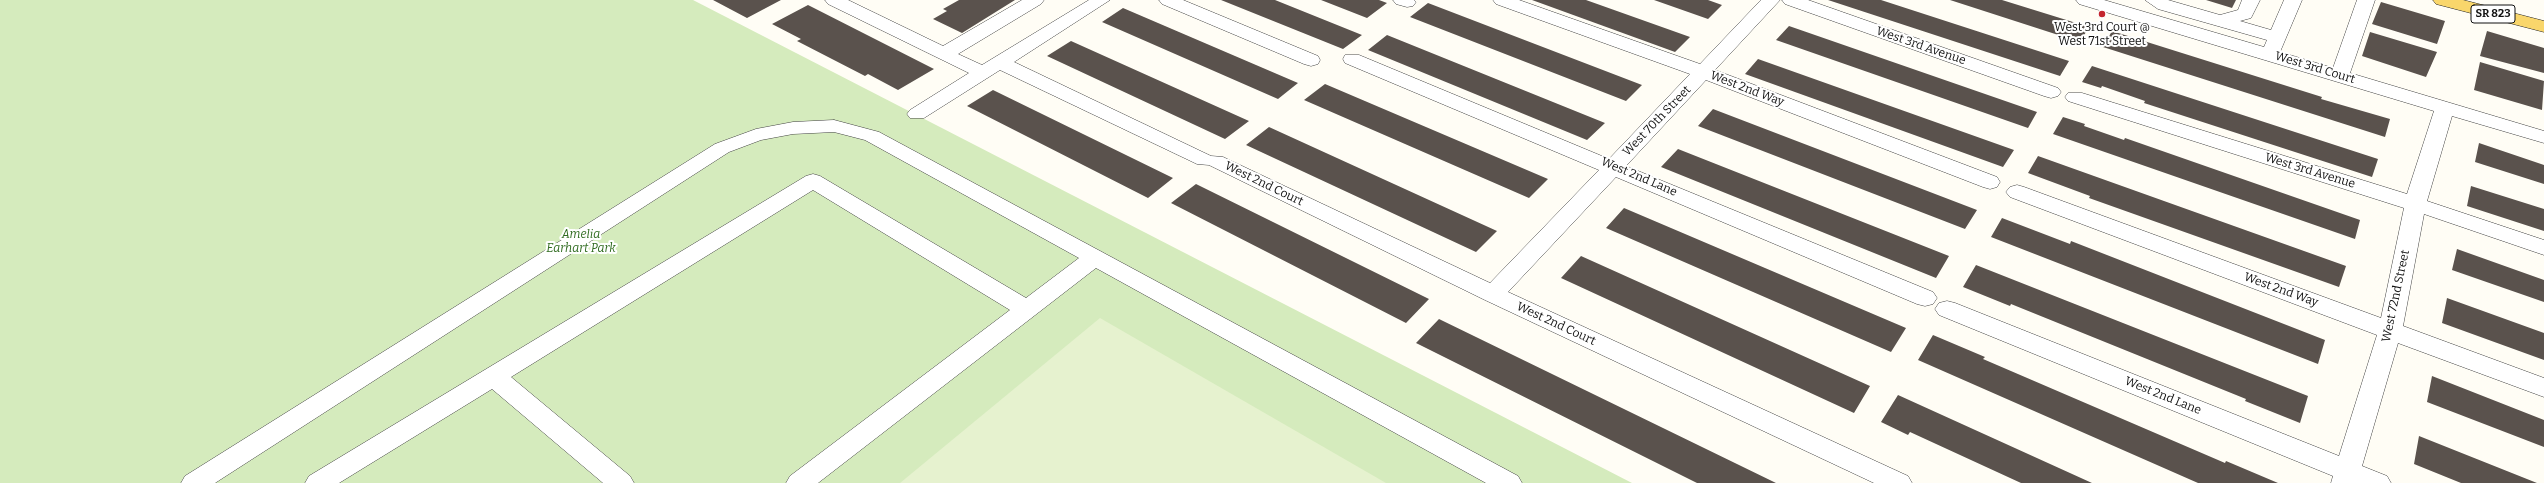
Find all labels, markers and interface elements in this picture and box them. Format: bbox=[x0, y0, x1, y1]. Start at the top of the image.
road number: SR 823 bbox=[2471, 5, 2515, 23]
marker: West 3rd Court @ West 71st Street bbox=[2097, 9, 2107, 19]
place label: West 3rd Court @ West 71st Street bbox=[2054, 21, 2150, 49]
street label: West 3rd Avenue bbox=[1874, 24, 1968, 68]
street label: West 3rd Court bbox=[2273, 49, 2357, 87]
street label: West 2nd Way bbox=[1708, 68, 1786, 110]
street label: West 70th Street bbox=[1620, 83, 1694, 159]
street label: West 3rd Avenue bbox=[2263, 150, 2357, 192]
street label: West 2nd Lane bbox=[1599, 154, 1679, 200]
street label: West 2nd Court bbox=[1222, 159, 1306, 209]
park label: Amelia Earhart Park bbox=[546, 228, 616, 256]
street label: West 72nd Street bbox=[2379, 249, 2413, 343]
street label: West 2nd Way bbox=[2242, 270, 2320, 310]
street label: West 2nd Court bbox=[1514, 299, 1598, 349]
street label: West 2nd Lane bbox=[2123, 374, 2203, 418]

